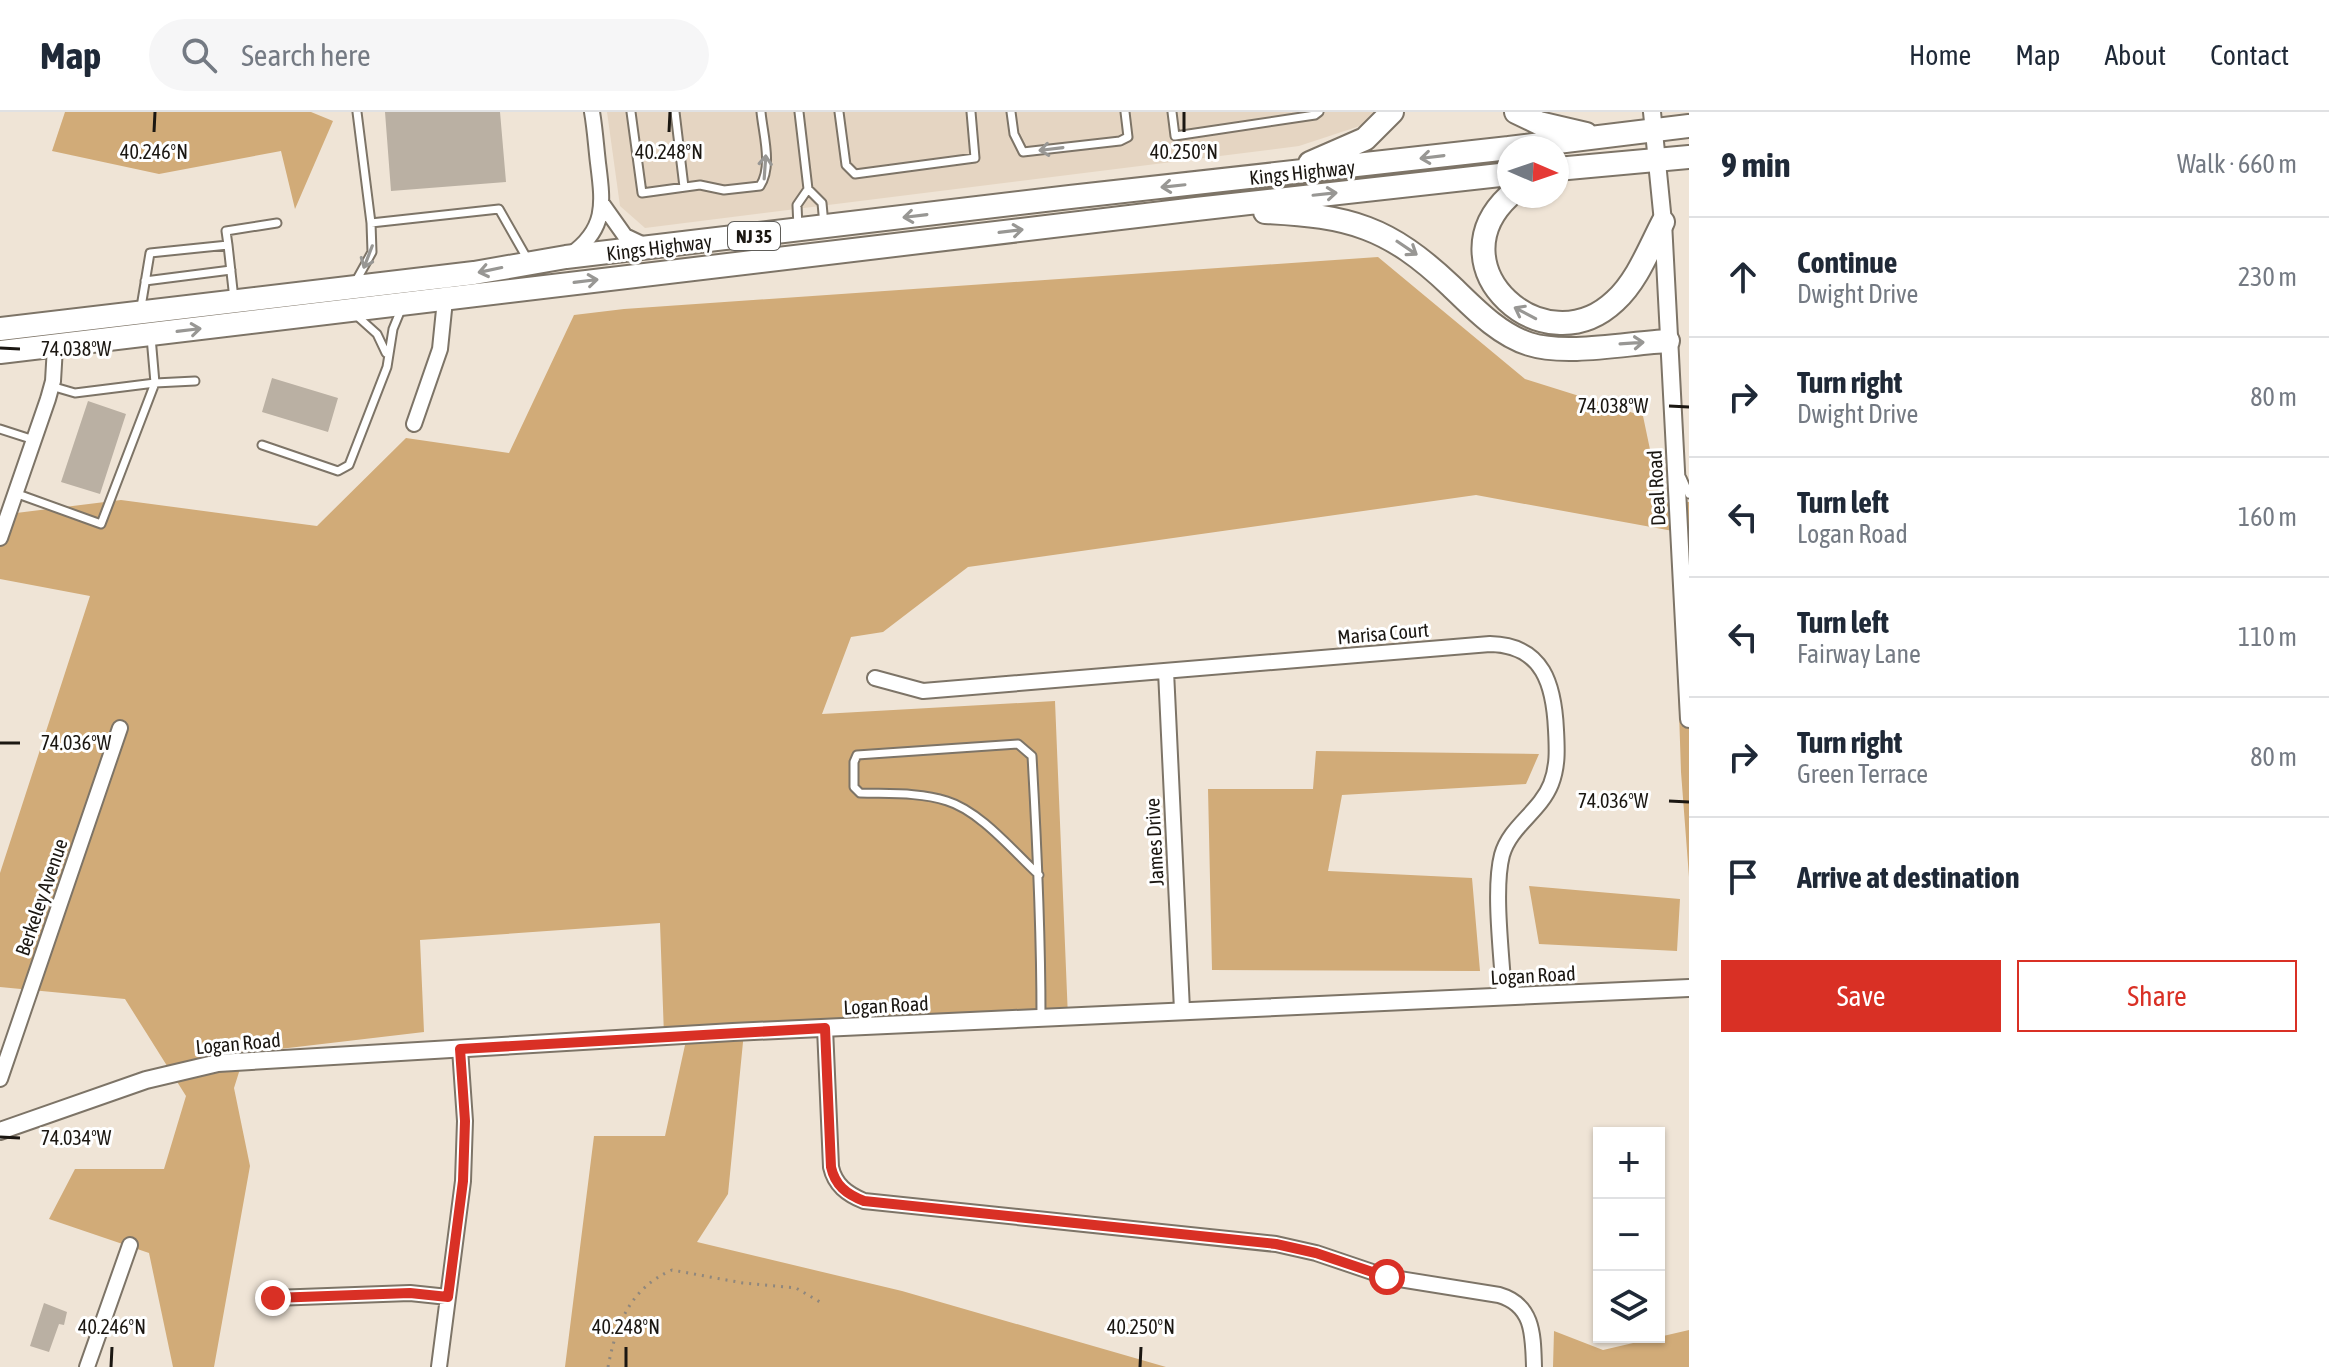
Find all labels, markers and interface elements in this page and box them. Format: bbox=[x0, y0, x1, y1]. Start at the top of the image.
search box bbox=[149, 19, 709, 91]
icon: search bbox=[177, 33, 221, 77]
text: Map bbox=[40, 34, 101, 77]
text: Search here bbox=[241, 38, 371, 72]
text: Home bbox=[1909, 39, 1971, 71]
text: Map bbox=[2015, 39, 2060, 71]
text: About bbox=[2104, 39, 2166, 71]
text: Contact bbox=[2210, 39, 2289, 71]
north arrow bbox=[1497, 136, 1569, 208]
text: 40.246°N bbox=[120, 140, 188, 163]
text: 40.248°N bbox=[635, 140, 703, 163]
text: 40.250°N bbox=[1150, 140, 1218, 163]
one-way arrow bbox=[1038, 141, 1064, 156]
text: 9 min bbox=[1721, 145, 1790, 184]
text: Walk · 660 m bbox=[2177, 149, 2297, 179]
one-way arrow bbox=[1419, 150, 1445, 165]
one-way arrow bbox=[757, 155, 772, 181]
street label: Kings Highway bbox=[1248, 155, 1356, 189]
one-way arrow bbox=[1160, 178, 1187, 193]
one-way arrow bbox=[1311, 187, 1337, 202]
one-way arrow bbox=[902, 208, 929, 223]
road number: NJ 35 bbox=[728, 222, 780, 250]
one-way arrow bbox=[997, 223, 1024, 238]
street label: Kings Highway bbox=[605, 229, 713, 265]
one-way arrow bbox=[1395, 240, 1418, 256]
one-way arrow bbox=[359, 245, 374, 269]
text: Continue bbox=[1797, 245, 1897, 279]
icon: ahead bbox=[1721, 255, 1765, 299]
text: 230 m bbox=[2238, 262, 2297, 292]
one-way arrow bbox=[478, 263, 504, 278]
one-way arrow bbox=[572, 273, 598, 288]
text: Dwight Drive bbox=[1797, 279, 1918, 309]
one-way arrow bbox=[1514, 305, 1538, 320]
one-way arrow bbox=[175, 322, 202, 337]
one-way arrow bbox=[1618, 335, 1645, 350]
text: 74.038°W bbox=[41, 337, 112, 360]
text: Turn right bbox=[1797, 365, 1903, 399]
icon: right bbox=[1721, 375, 1765, 419]
text: 80 m bbox=[2250, 382, 2297, 412]
text: 74.038°W bbox=[1578, 394, 1649, 417]
text: Dwight Drive bbox=[1797, 399, 1918, 429]
street label: Deal Road bbox=[1643, 450, 1669, 526]
text: Turn left bbox=[1797, 485, 1889, 519]
icon: left bbox=[1721, 495, 1765, 539]
text: 160 m bbox=[2238, 502, 2297, 532]
text: Logan Road bbox=[1797, 519, 1908, 549]
text: Turn left bbox=[1797, 605, 1889, 639]
icon: left bbox=[1721, 615, 1765, 659]
street label: Marisa Court bbox=[1336, 618, 1430, 648]
text: 110 m bbox=[2238, 622, 2297, 652]
text: Fairway Lane bbox=[1797, 639, 1921, 669]
text: Turn right bbox=[1797, 725, 1903, 759]
text: 74.036°W bbox=[41, 731, 112, 754]
icon: right bbox=[1721, 735, 1765, 779]
text: 80 m bbox=[2250, 742, 2297, 772]
text: Green Terrace bbox=[1797, 759, 1928, 789]
text: 74.036°W bbox=[1578, 789, 1649, 812]
street label: James Drive bbox=[1140, 798, 1168, 886]
street label: Berkeley Avenue bbox=[10, 835, 72, 959]
icon: arrive bbox=[1721, 855, 1765, 899]
text: Arrive at destination bbox=[1797, 860, 2019, 894]
button: Save bbox=[1721, 960, 2001, 1032]
button: Share bbox=[2017, 960, 2297, 1032]
street label: Logan Road bbox=[1490, 961, 1576, 989]
street label: Logan Road bbox=[843, 991, 929, 1019]
street label: Logan Road bbox=[195, 1028, 281, 1058]
text: 74.034°W bbox=[41, 1126, 112, 1149]
map controls bbox=[1593, 1127, 1665, 1343]
button: + bbox=[1593, 1127, 1665, 1199]
button: − bbox=[1593, 1199, 1665, 1271]
route start bbox=[1369, 1259, 1405, 1295]
button: layers bbox=[1593, 1271, 1665, 1343]
route end bbox=[255, 1280, 291, 1316]
text: 40.246°N bbox=[78, 1315, 146, 1338]
text: 40.248°N bbox=[592, 1315, 660, 1338]
text: 40.250°N bbox=[1107, 1315, 1175, 1338]

